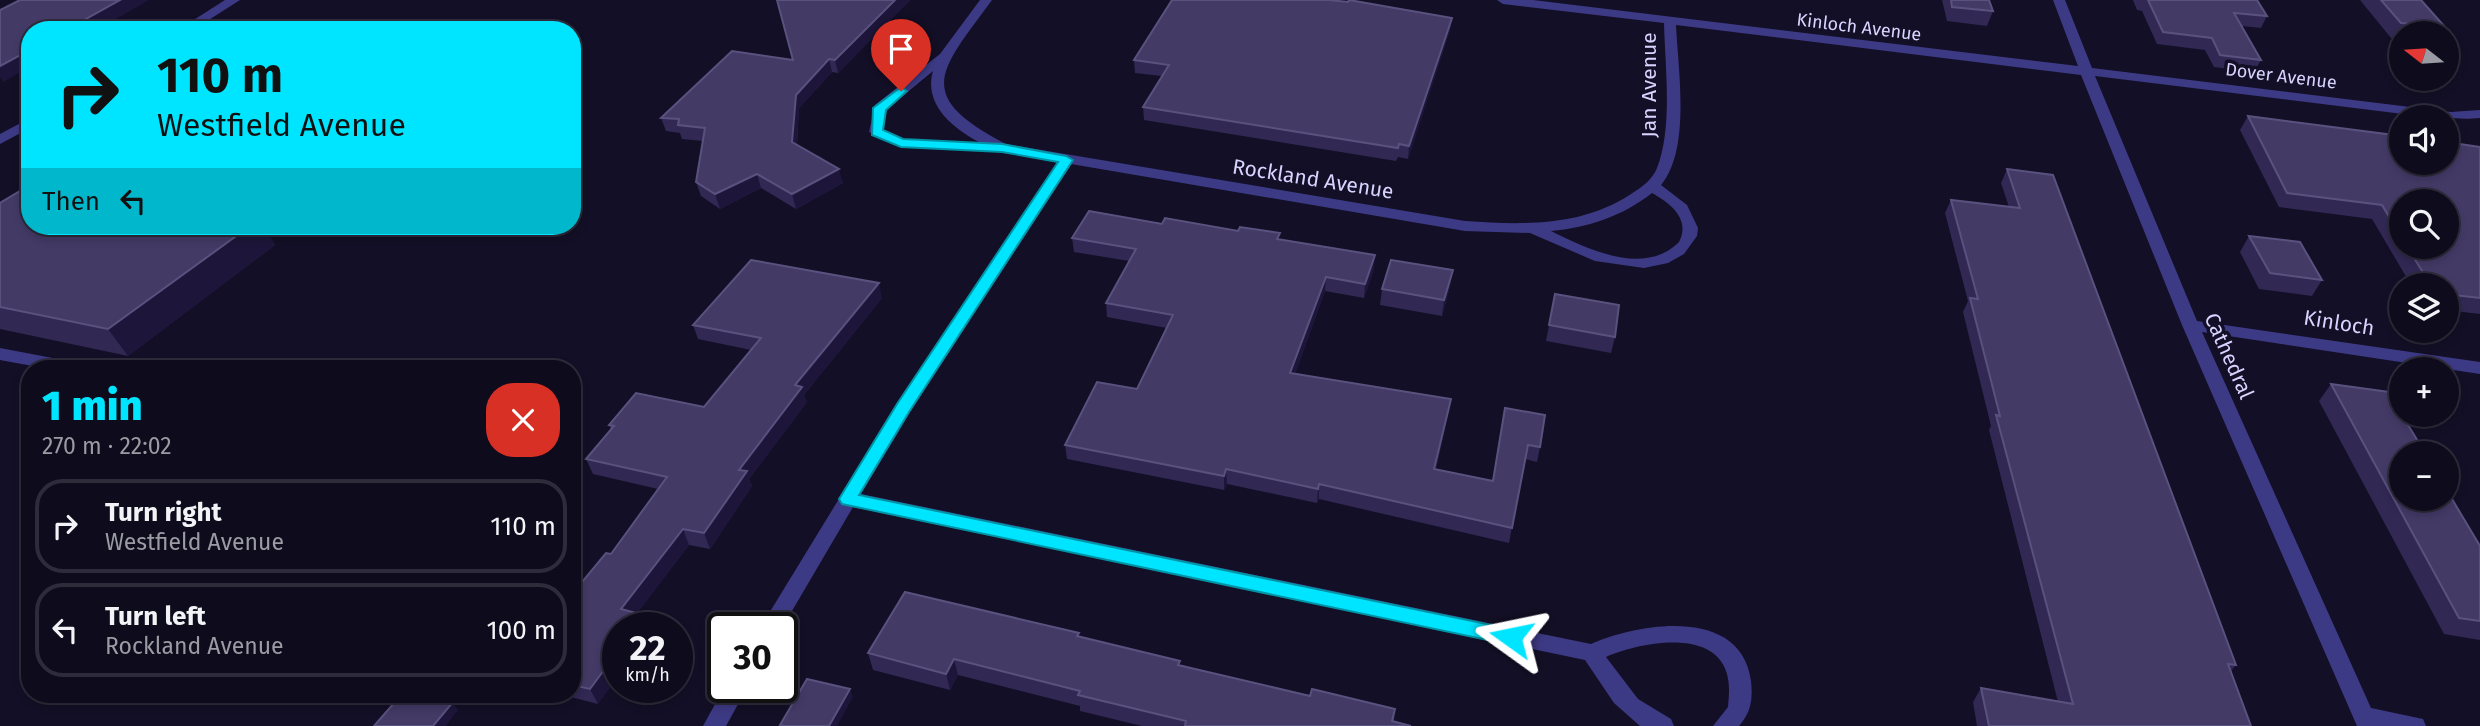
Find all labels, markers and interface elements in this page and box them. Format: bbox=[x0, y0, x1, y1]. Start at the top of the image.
street label: Kinloch Avenue bbox=[1795, 8, 1923, 46]
pin bbox=[871, 19, 931, 91]
north arrow bbox=[2389, 21, 2459, 91]
map controls bbox=[2389, 21, 2459, 511]
icon: arrive bbox=[882, 30, 920, 68]
street label: Jan Avenue bbox=[1636, 32, 1662, 138]
text: 110 m bbox=[157, 46, 283, 105]
icon: right bbox=[42, 49, 133, 140]
street label: Dover Avenue bbox=[2224, 58, 2338, 94]
button: sound bbox=[2389, 105, 2459, 175]
text: Westfield Avenue bbox=[157, 106, 406, 144]
street label: Rockland Avenue bbox=[1230, 153, 1396, 205]
icon: left bbox=[114, 182, 152, 220]
text: Then bbox=[42, 186, 100, 217]
button: search bbox=[2389, 189, 2459, 259]
button: layers bbox=[2389, 273, 2459, 343]
street label: Kinloch bbox=[2302, 305, 2376, 341]
street label: Cathedral bbox=[2198, 309, 2260, 403]
button: + bbox=[2389, 357, 2459, 427]
text: 1 min bbox=[42, 381, 143, 431]
button: close bbox=[486, 383, 560, 457]
text: 270 m · 22:02 bbox=[42, 432, 172, 460]
button: − bbox=[2389, 441, 2459, 511]
text: Turn right bbox=[105, 497, 222, 528]
icon: right bbox=[46, 507, 84, 545]
text: 110 m bbox=[490, 511, 556, 542]
text: Westfield Avenue bbox=[105, 528, 284, 556]
position arrow bbox=[1474, 600, 1548, 674]
text: Turn left bbox=[105, 601, 206, 632]
icon: left bbox=[46, 611, 84, 649]
speed limit sign: 30 bbox=[707, 612, 798, 703]
text: 100 m bbox=[487, 615, 556, 646]
text: 22 bbox=[629, 627, 666, 669]
text: Rockland Avenue bbox=[105, 632, 284, 660]
text: km/h bbox=[625, 664, 670, 686]

